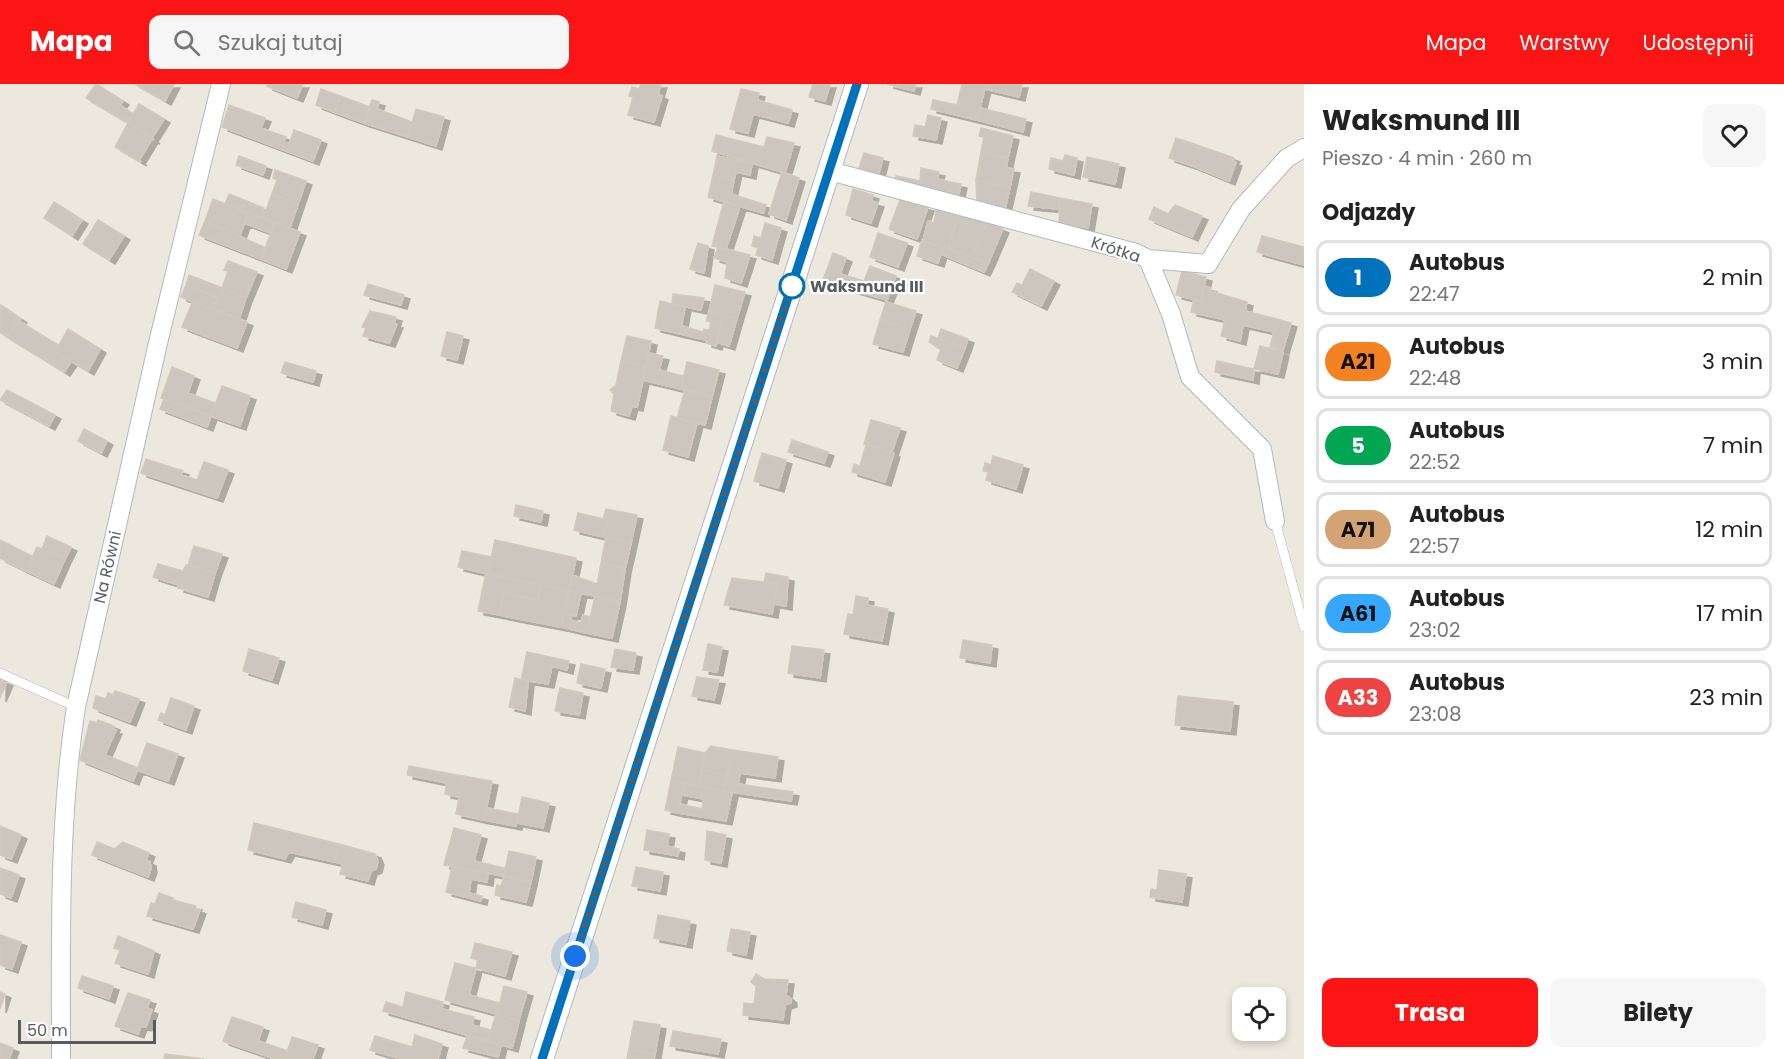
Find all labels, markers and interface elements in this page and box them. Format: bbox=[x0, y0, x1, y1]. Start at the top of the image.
search box bbox=[149, 15, 569, 69]
text: Mapa bbox=[30, 22, 113, 61]
icon: search bbox=[170, 26, 203, 59]
text: Szukaj tutaj bbox=[218, 27, 343, 58]
text: Mapa bbox=[1426, 28, 1486, 57]
text: Warstwy bbox=[1519, 28, 1610, 57]
text: Udostępnij bbox=[1643, 28, 1754, 57]
text: Waksmund III bbox=[1322, 101, 1521, 140]
button: heart bbox=[1703, 104, 1766, 167]
text: Pieszo · 4 min · 260 m bbox=[1322, 144, 1532, 172]
text: Odjazdy bbox=[1322, 197, 1415, 228]
street label: Krótka bbox=[1088, 231, 1144, 268]
text: Autobus bbox=[1409, 247, 1505, 278]
text: 2 min bbox=[1702, 262, 1763, 293]
text: 1 bbox=[1354, 263, 1362, 292]
marker: Waksmund III bbox=[779, 273, 805, 299]
place label: Waksmund III bbox=[810, 275, 923, 298]
text: 22:47 bbox=[1409, 280, 1460, 308]
text: Autobus bbox=[1409, 331, 1505, 362]
text: 3 min bbox=[1702, 346, 1763, 377]
text: A21 bbox=[1340, 347, 1376, 376]
text: 22:48 bbox=[1409, 364, 1461, 392]
text: Autobus bbox=[1409, 415, 1505, 446]
text: 7 min bbox=[1703, 430, 1763, 461]
text: 5 bbox=[1351, 431, 1365, 460]
text: 22:52 bbox=[1409, 448, 1460, 476]
text: Autobus bbox=[1409, 499, 1505, 530]
text: 12 min bbox=[1695, 514, 1763, 545]
text: A71 bbox=[1341, 515, 1375, 544]
street label: Na Równi bbox=[88, 529, 127, 606]
text: 22:57 bbox=[1409, 532, 1460, 560]
text: Autobus bbox=[1409, 583, 1505, 614]
text: 17 min bbox=[1696, 598, 1763, 629]
text: A61 bbox=[1340, 599, 1376, 628]
text: 23:02 bbox=[1409, 616, 1461, 644]
text: Autobus bbox=[1409, 667, 1505, 698]
text: 23 min bbox=[1689, 682, 1763, 713]
text: A33 bbox=[1338, 683, 1378, 712]
text: 23:08 bbox=[1409, 700, 1462, 728]
your location bbox=[560, 941, 590, 971]
button: Trasa bbox=[1322, 978, 1538, 1047]
button: Bilety bbox=[1550, 978, 1766, 1047]
map controls bbox=[1232, 987, 1286, 1041]
button: locate bbox=[1232, 987, 1286, 1041]
scale bar bbox=[18, 1017, 156, 1044]
text: 50 m bbox=[27, 1019, 68, 1042]

